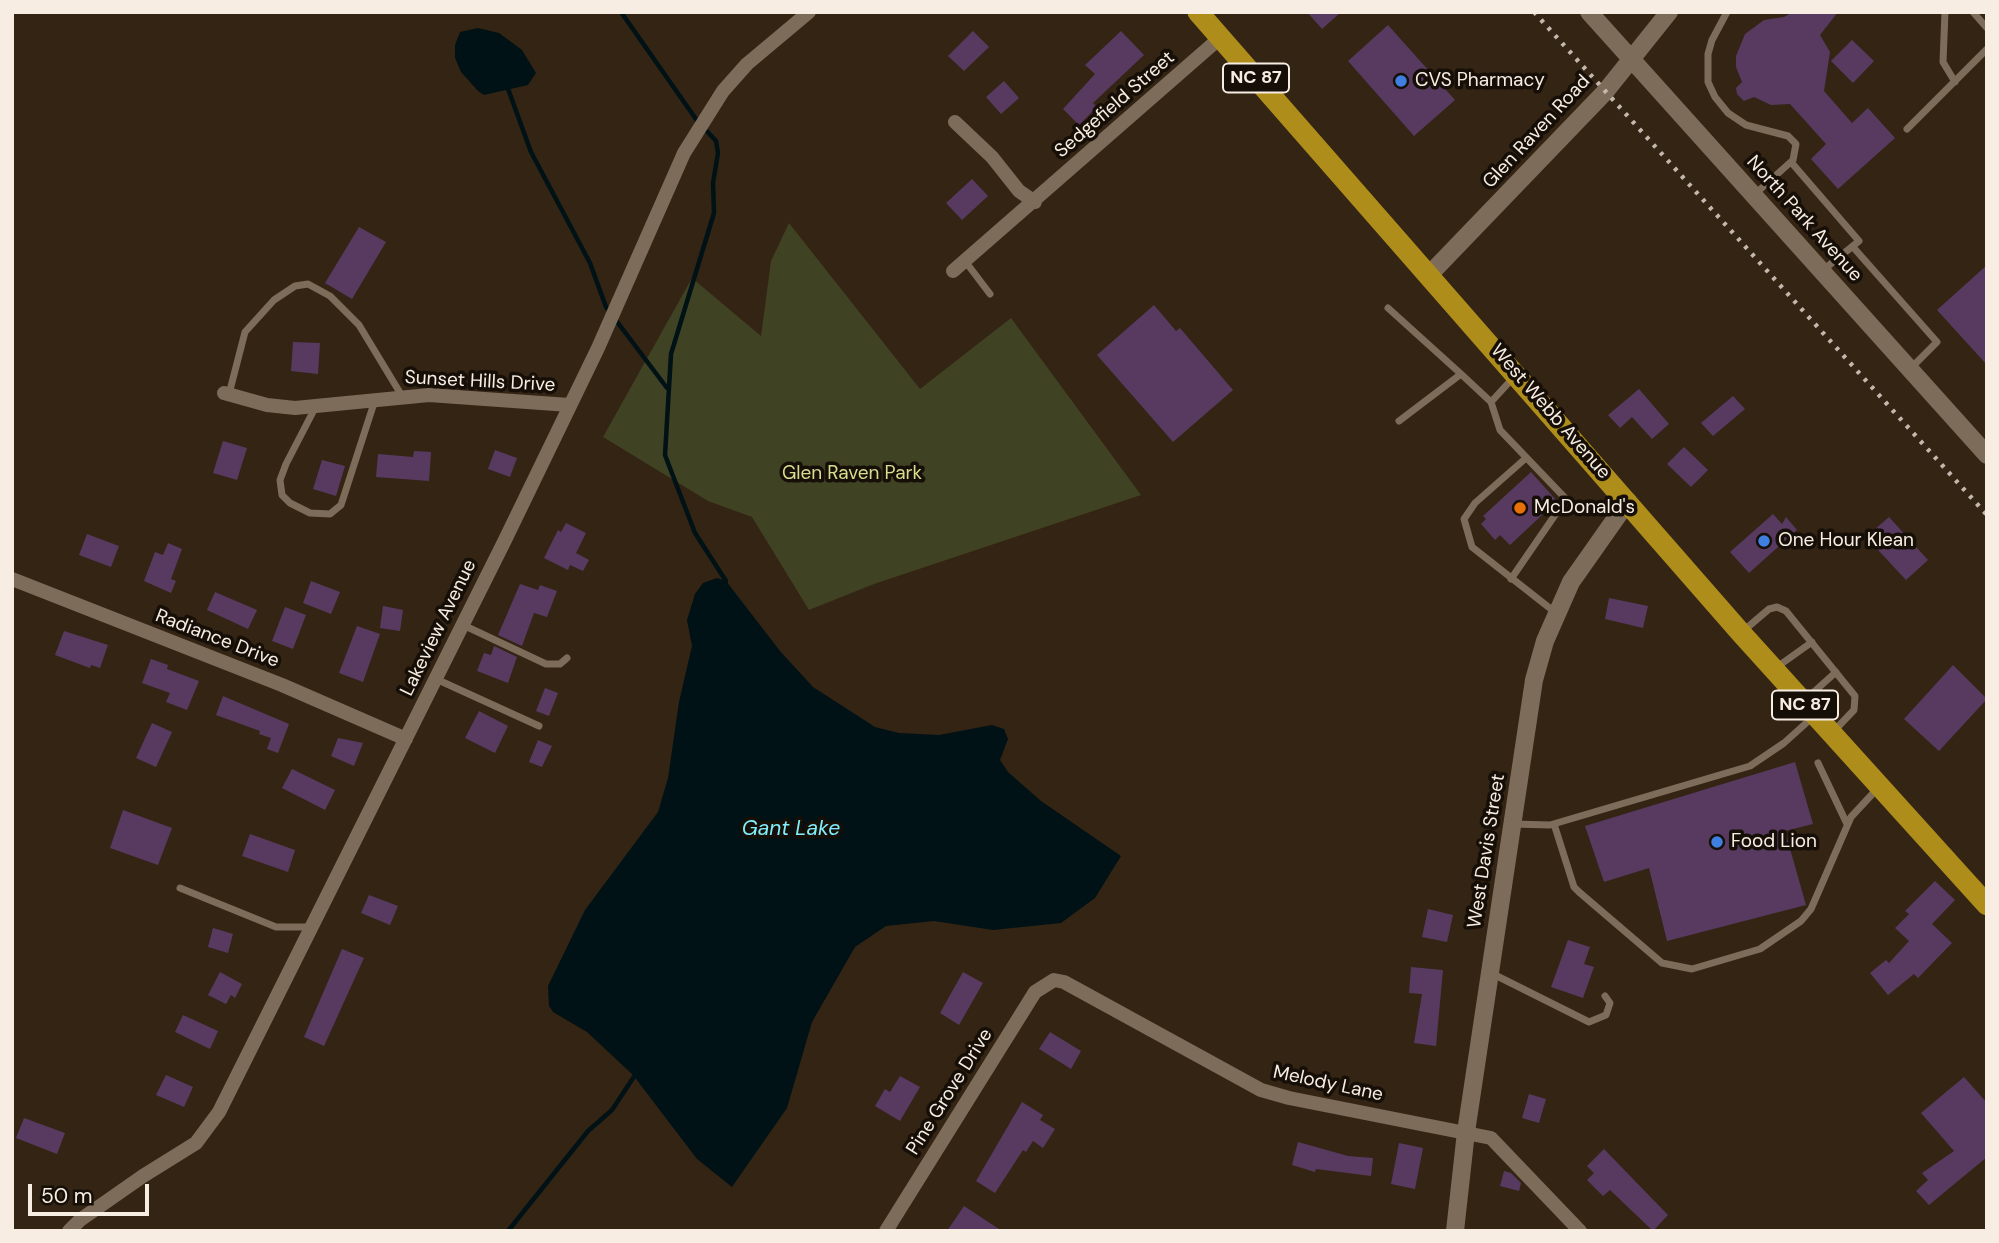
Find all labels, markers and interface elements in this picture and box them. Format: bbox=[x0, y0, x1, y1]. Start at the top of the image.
street label: Sedgefield Street bbox=[1050, 47, 1180, 163]
road number: NC 87 bbox=[1223, 64, 1289, 92]
place label: CVS Pharmacy bbox=[1415, 70, 1545, 92]
street label: Glen Raven Road bbox=[1479, 71, 1595, 193]
marker: CVS Pharmacy bbox=[1393, 73, 1409, 89]
street label: North Park Avenue bbox=[1741, 151, 1867, 287]
street label: West Webb Avenue bbox=[1485, 340, 1615, 484]
street label: Sunset Hills Drive bbox=[404, 367, 556, 397]
park label: Glen Raven Park bbox=[782, 463, 922, 485]
place label: McDonald's bbox=[1534, 497, 1635, 519]
marker: McDonald's bbox=[1512, 500, 1528, 516]
place label: One Hour Klean bbox=[1778, 530, 1914, 552]
marker: One Hour Klean bbox=[1756, 533, 1772, 549]
street label: Lakeview Avenue bbox=[396, 556, 482, 700]
street label: Radiance Drive bbox=[152, 605, 282, 673]
road number: NC 87 bbox=[1772, 690, 1838, 720]
street label: West Davis Street bbox=[1464, 772, 1510, 930]
water label: Gant Lake bbox=[742, 816, 840, 842]
place label: Food Lion bbox=[1731, 831, 1817, 853]
marker: Food Lion bbox=[1709, 834, 1725, 850]
street label: Pine Grove Drive bbox=[902, 1025, 998, 1159]
street label: Melody Lane bbox=[1271, 1061, 1385, 1107]
scale bar bbox=[32, 1170, 152, 1214]
text: 50 m bbox=[41, 1182, 92, 1210]

